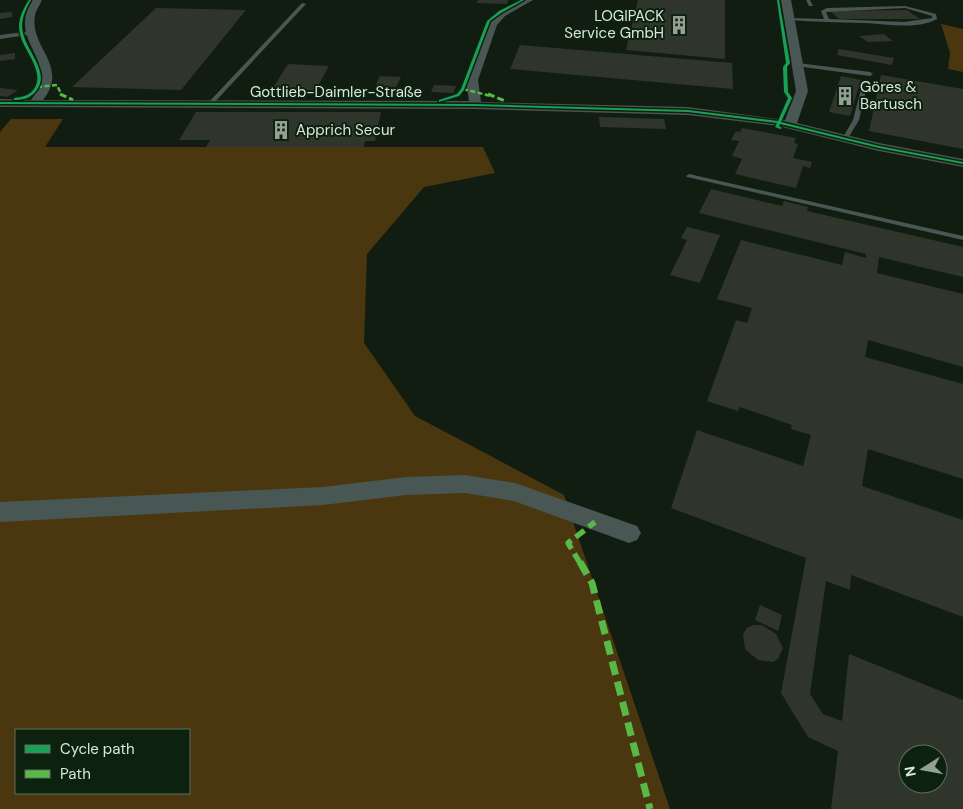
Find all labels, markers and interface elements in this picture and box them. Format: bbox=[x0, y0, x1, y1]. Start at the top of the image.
place label: LOGIPACK Service GmbH bbox=[564, 6, 664, 43]
building icon: LOGIPACK Service GmbH bbox=[668, 14, 690, 36]
place label: Göres & Bartusch bbox=[860, 77, 922, 114]
street label: Gottlieb-Daimler-Straße bbox=[250, 82, 422, 102]
building icon: Göres & Bartusch bbox=[834, 85, 856, 107]
building icon: Apprich Secur bbox=[270, 119, 292, 141]
place label: Apprich Secur bbox=[296, 120, 395, 140]
legend bbox=[15, 729, 190, 794]
text: Cycle path bbox=[60, 739, 135, 759]
north arrow bbox=[898, 744, 948, 794]
text: Path bbox=[60, 764, 91, 784]
text: N bbox=[900, 765, 920, 778]

